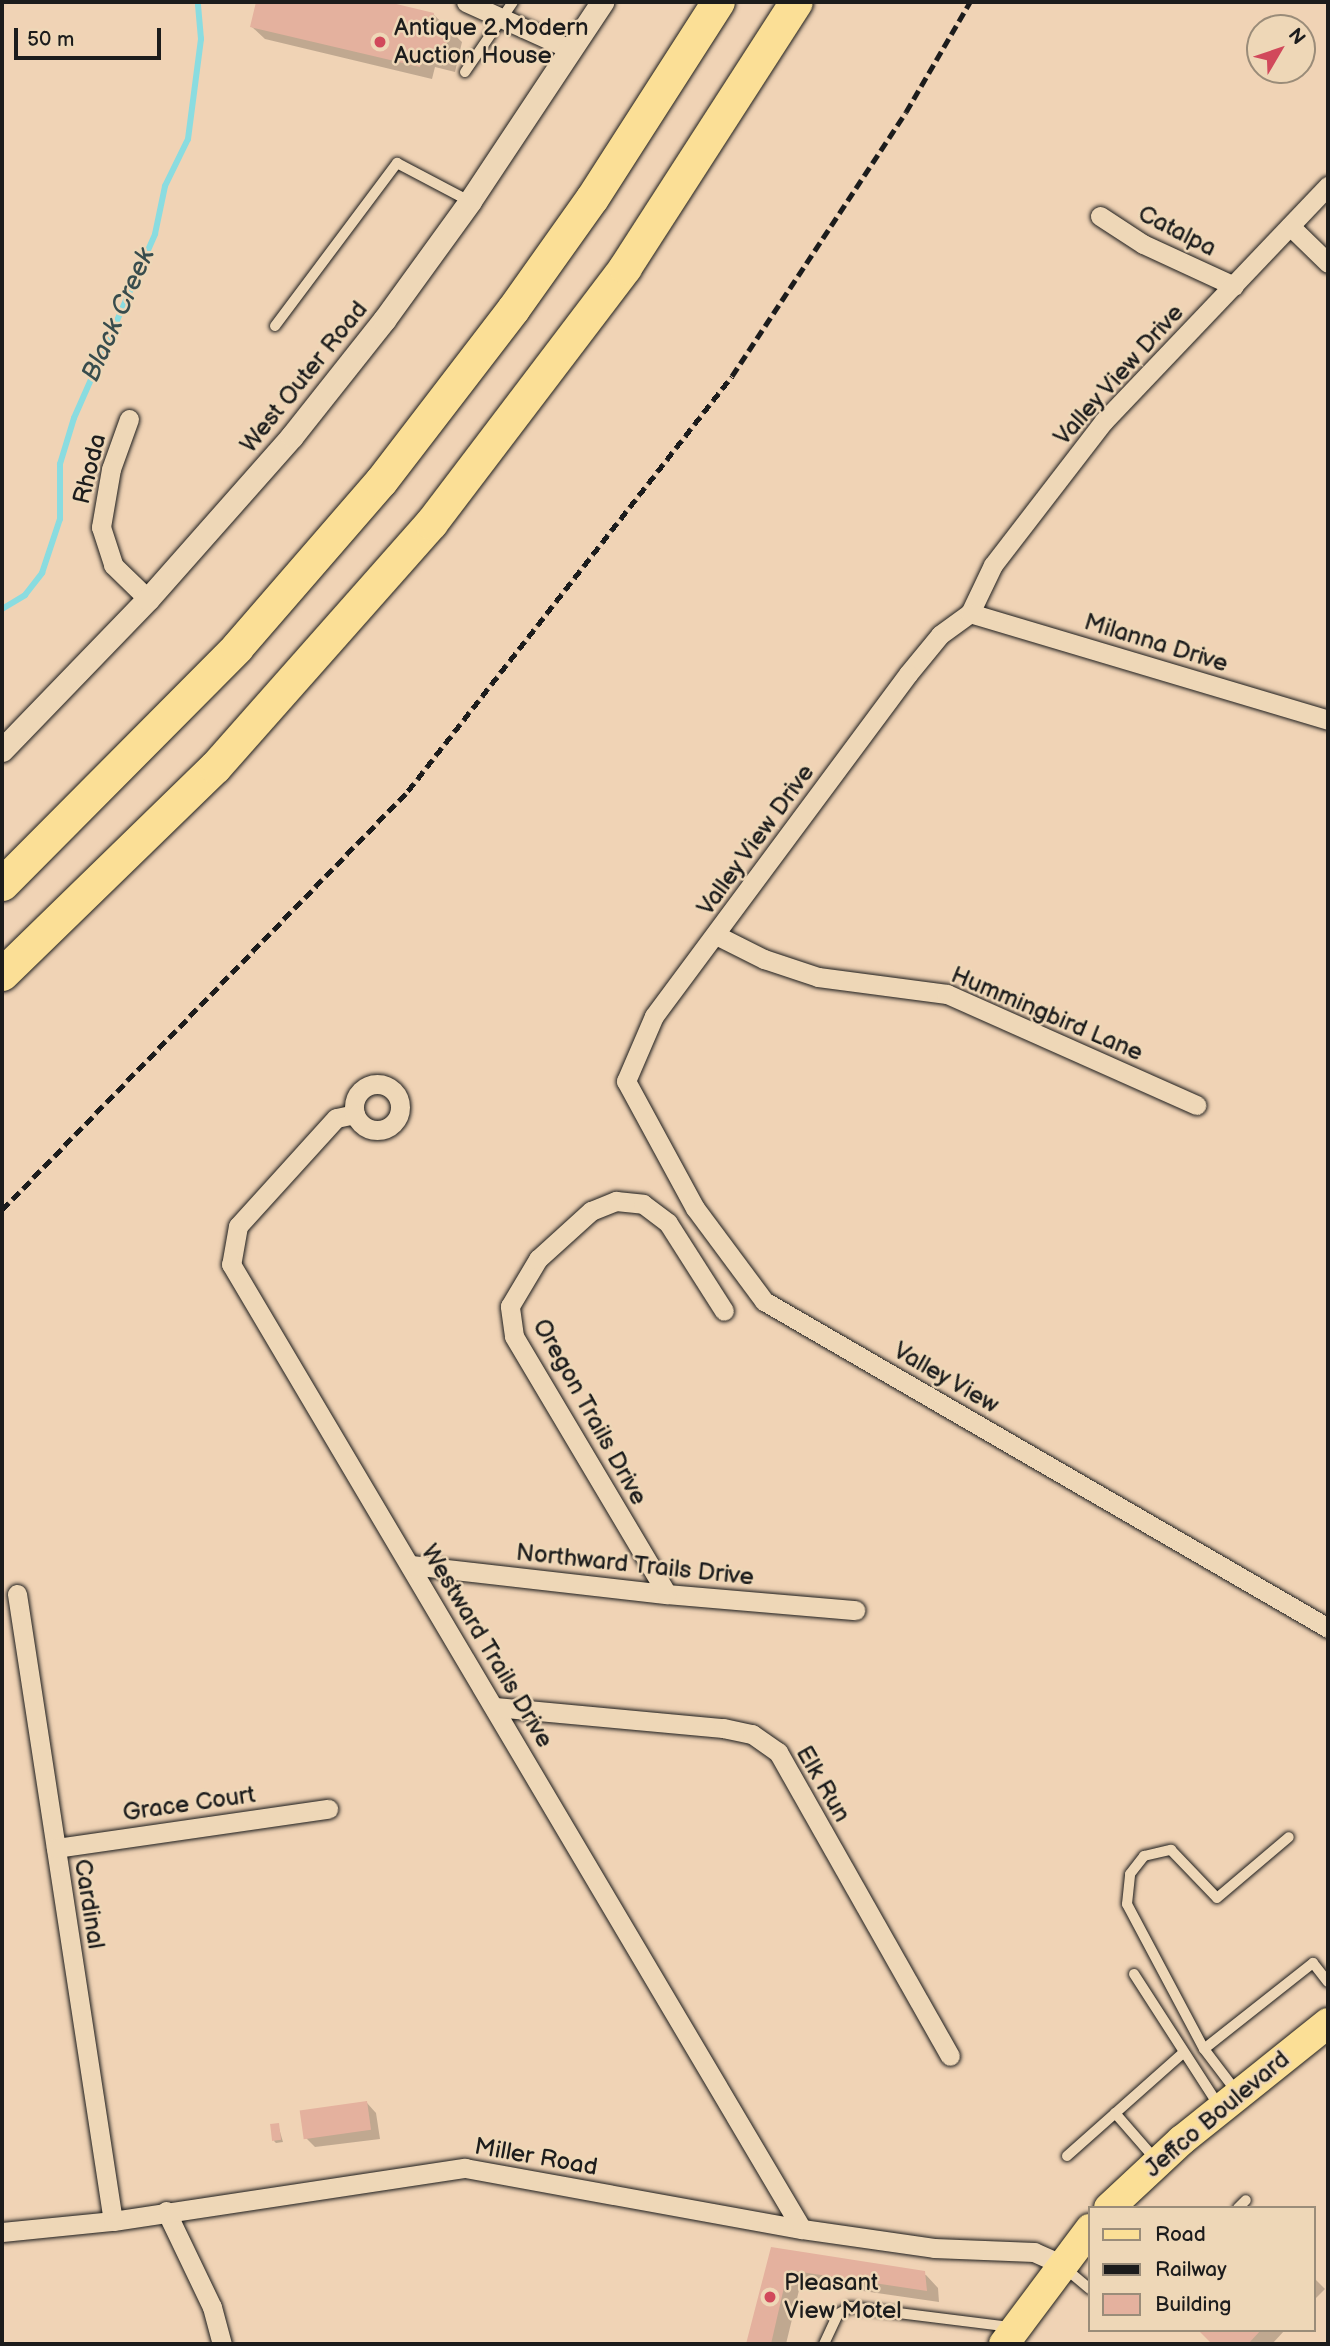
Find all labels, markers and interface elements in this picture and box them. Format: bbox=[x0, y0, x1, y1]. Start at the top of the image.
scale bar bbox=[18, 14, 164, 58]
place label: Antique 2 Modern Auction House bbox=[394, 14, 588, 70]
north arrow bbox=[1246, 14, 1316, 84]
text: N bbox=[1283, 24, 1310, 50]
text: 50 m bbox=[27, 27, 74, 52]
marker: Antique 2 Modern Auction House bbox=[372, 34, 388, 50]
street label: Catalpa bbox=[1133, 199, 1221, 263]
water label: Black Creek bbox=[76, 244, 162, 386]
street label: West Outer Road bbox=[234, 296, 374, 458]
street label: Valley View Drive bbox=[1047, 298, 1191, 452]
street label: Rhoda bbox=[67, 431, 113, 507]
street label: Milanna Drive bbox=[1081, 607, 1231, 679]
street label: Valley View Drive bbox=[691, 758, 821, 922]
street label: Hummingbird Lane bbox=[947, 961, 1147, 1067]
street label: Oregon Trails Drive bbox=[527, 1314, 653, 1510]
street label: Valley View bbox=[887, 1336, 1005, 1420]
street label: Northward Trails Drive bbox=[514, 1538, 756, 1592]
street label: Westward Trails Drive bbox=[415, 1539, 559, 1753]
street label: Elk Run bbox=[790, 1741, 856, 1827]
street label: Grace Court bbox=[121, 1780, 257, 1828]
street label: Cardinal bbox=[68, 1857, 110, 1951]
street label: Jeffco Boulevard bbox=[1139, 2045, 1295, 2183]
street label: Miller Road bbox=[472, 2132, 600, 2182]
legend bbox=[1088, 2206, 1316, 2332]
text: Road bbox=[1155, 2222, 1206, 2247]
text: Railway bbox=[1155, 2257, 1227, 2282]
place label: Pleasant View Motel bbox=[784, 2269, 902, 2325]
marker: Pleasant View Motel bbox=[762, 2289, 778, 2305]
text: Building bbox=[1155, 2292, 1231, 2317]

